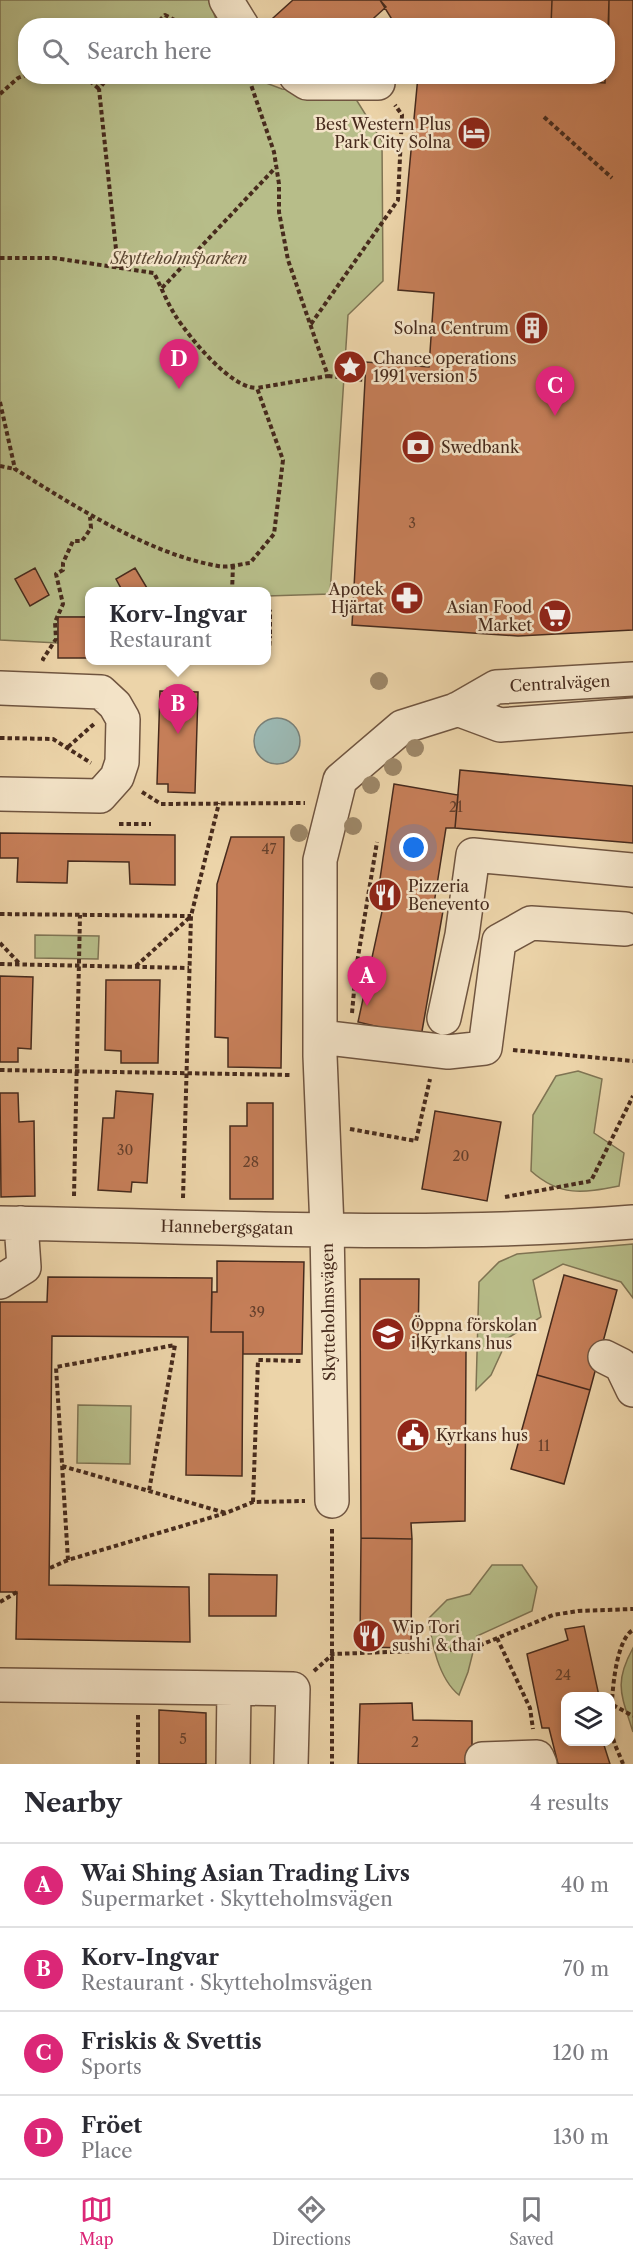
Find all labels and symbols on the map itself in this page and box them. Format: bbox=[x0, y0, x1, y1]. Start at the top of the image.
place label: Best Western Plus Park City Solna bbox=[315, 114, 452, 152]
hotel icon: Best Western Plus Park City Solna bbox=[456, 115, 492, 151]
park label: Skytteholmsparken bbox=[110, 248, 247, 268]
building icon: Solna Centrum bbox=[514, 310, 550, 346]
place label: Solna Centrum bbox=[394, 318, 509, 338]
pin: D bbox=[160, 340, 198, 389]
place label: Chance operations 1991 version 5 bbox=[373, 348, 517, 386]
place icon: Chance operations 1991 version 5 bbox=[332, 349, 368, 385]
pin: C bbox=[536, 366, 574, 416]
bank icon: Swedbank bbox=[400, 429, 436, 465]
place label: Swedbank bbox=[441, 437, 520, 457]
house number: 3 bbox=[408, 514, 416, 532]
place label: Apotek Hjärtat bbox=[328, 579, 385, 617]
pharmacy icon: Apotek Hjärtat bbox=[389, 580, 425, 616]
place label: Asian Food Market bbox=[445, 597, 532, 635]
supermarket icon: Asian Food Market bbox=[537, 598, 573, 634]
street label: Centralvägen bbox=[509, 670, 611, 696]
pin: B bbox=[158, 684, 198, 734]
house number: 21 bbox=[449, 798, 463, 816]
your location bbox=[399, 833, 428, 862]
house number: 47 bbox=[262, 840, 277, 858]
place label: Pizzeria Benevento bbox=[408, 876, 490, 914]
restaurant icon: Pizzeria Benevento bbox=[367, 877, 403, 913]
pin: A bbox=[348, 956, 386, 1006]
house number: 30 bbox=[117, 1141, 133, 1159]
house number: 20 bbox=[453, 1147, 470, 1165]
house number: 28 bbox=[243, 1153, 259, 1171]
street label: Hannebergsgatan bbox=[161, 1216, 293, 1238]
street label: Skytteholmsvägen bbox=[317, 1243, 339, 1381]
house number: 39 bbox=[249, 1303, 265, 1321]
place label: Öppna förskolan i Kyrkans hus bbox=[411, 1315, 537, 1353]
school or university icon: Öppna förskolan i Kyrkans hus bbox=[370, 1316, 406, 1352]
public building icon: Kyrkans hus bbox=[395, 1417, 431, 1453]
place label: Kyrkans hus bbox=[436, 1425, 528, 1445]
house number: 11 bbox=[538, 1437, 550, 1455]
place label: Wip Tori sushi & thai bbox=[391, 1617, 481, 1655]
restaurant icon: Wip Tori sushi & thai bbox=[351, 1618, 387, 1654]
house number: 24 bbox=[555, 1666, 571, 1684]
house number: 5 bbox=[179, 1730, 187, 1748]
house number: 2 bbox=[411, 1733, 419, 1751]

